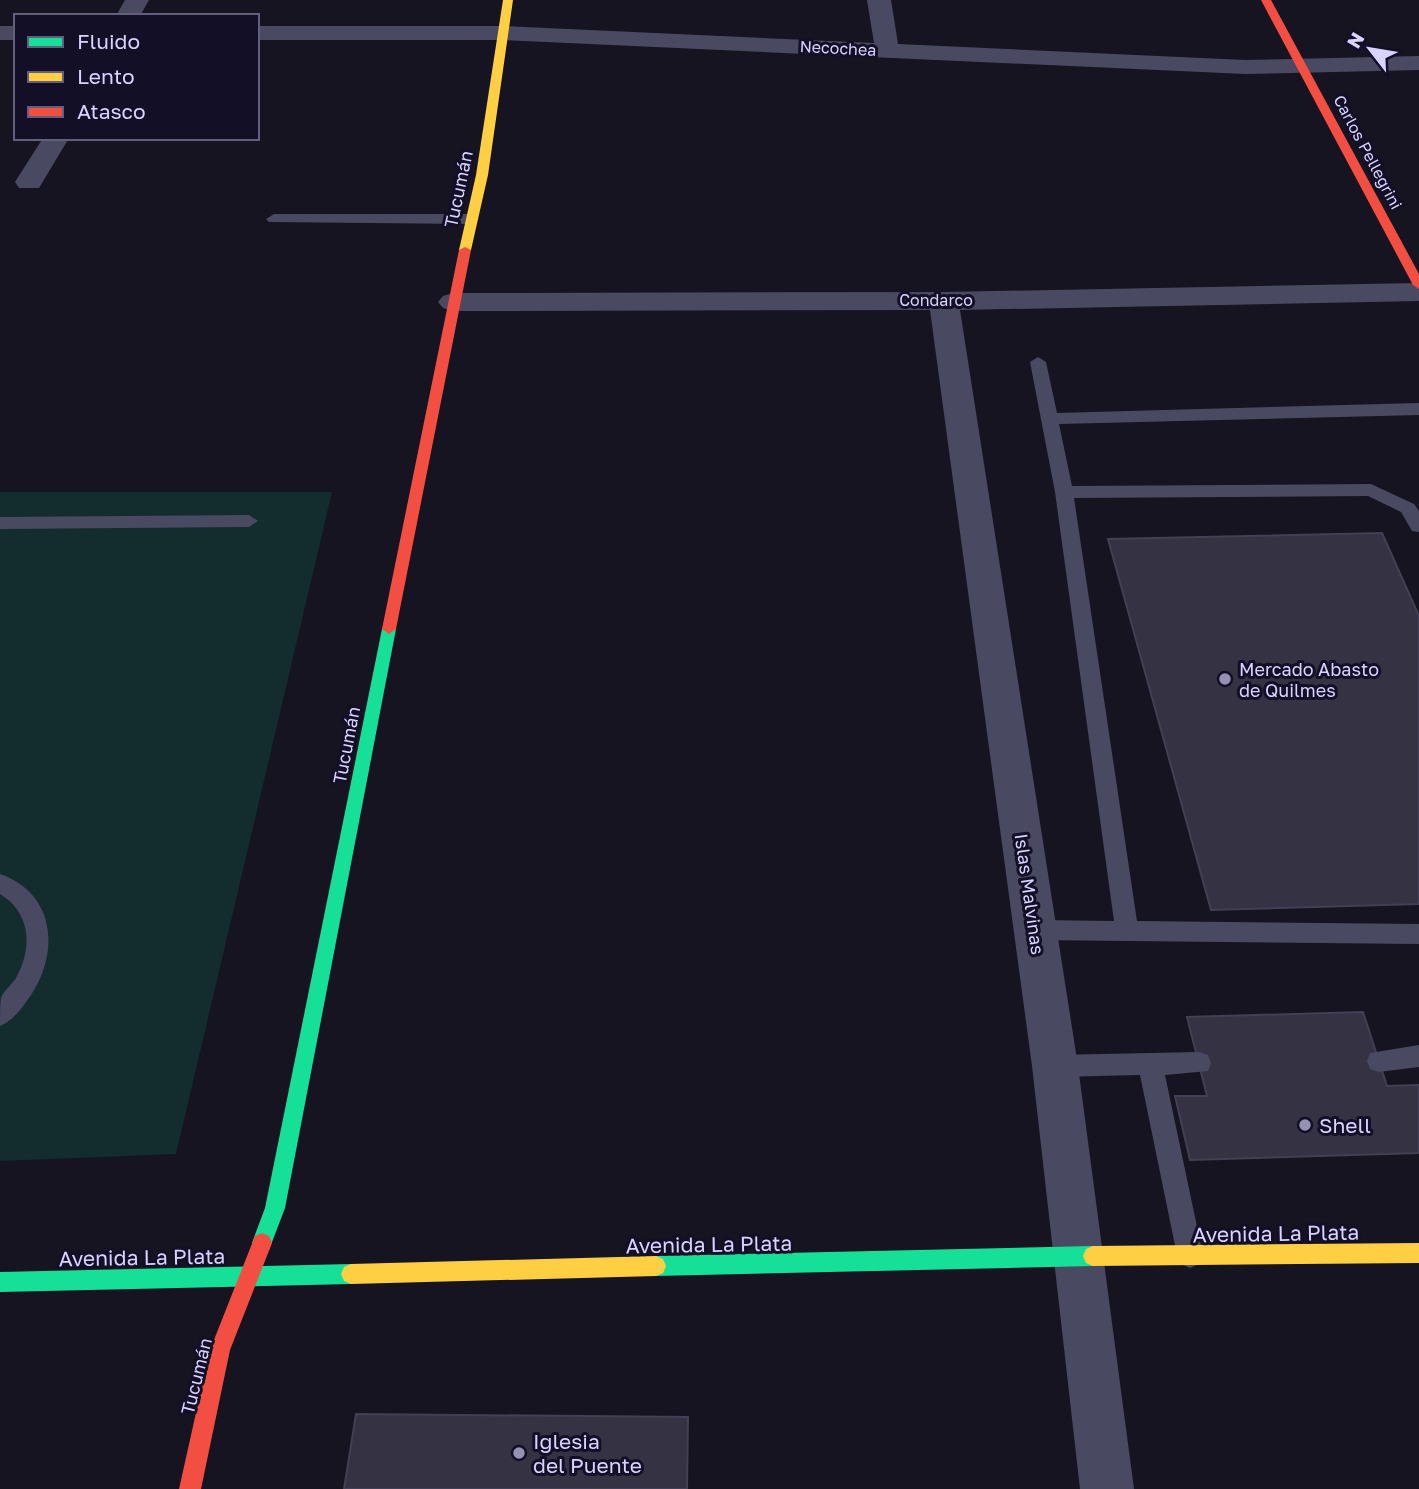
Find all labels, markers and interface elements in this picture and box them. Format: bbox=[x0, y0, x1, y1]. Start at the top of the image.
legend bbox=[14, 14, 259, 140]
north arrow bbox=[1335, 14, 1405, 84]
text: Fluido bbox=[77, 28, 140, 54]
text: N bbox=[1341, 28, 1369, 52]
street label: Necochea bbox=[799, 36, 877, 60]
text: Lento bbox=[77, 63, 135, 89]
street label: Carlos Pellegrini bbox=[1329, 91, 1407, 213]
text: Atasco bbox=[77, 98, 146, 124]
street label: Tucumán bbox=[439, 148, 477, 230]
street label: Condarco bbox=[899, 290, 973, 310]
place label: Mercado Abasto de Quilmes bbox=[1239, 658, 1379, 701]
marker: Mercado Abasto de Quilmes bbox=[1217, 671, 1233, 687]
street label: Tucumán bbox=[328, 704, 364, 786]
street label: Islas Malvinas bbox=[1011, 832, 1049, 956]
place label: Shell bbox=[1319, 1112, 1371, 1138]
marker: Shell bbox=[1297, 1117, 1313, 1133]
street label: Avenida La Plata bbox=[1192, 1219, 1360, 1247]
street label: Avenida La Plata bbox=[625, 1230, 793, 1258]
street label: Avenida La Plata bbox=[58, 1243, 226, 1271]
street label: Tucumán bbox=[176, 1335, 216, 1417]
place label: Iglesia del Puente bbox=[533, 1428, 642, 1478]
marker: Iglesia del Puente bbox=[511, 1445, 527, 1461]

